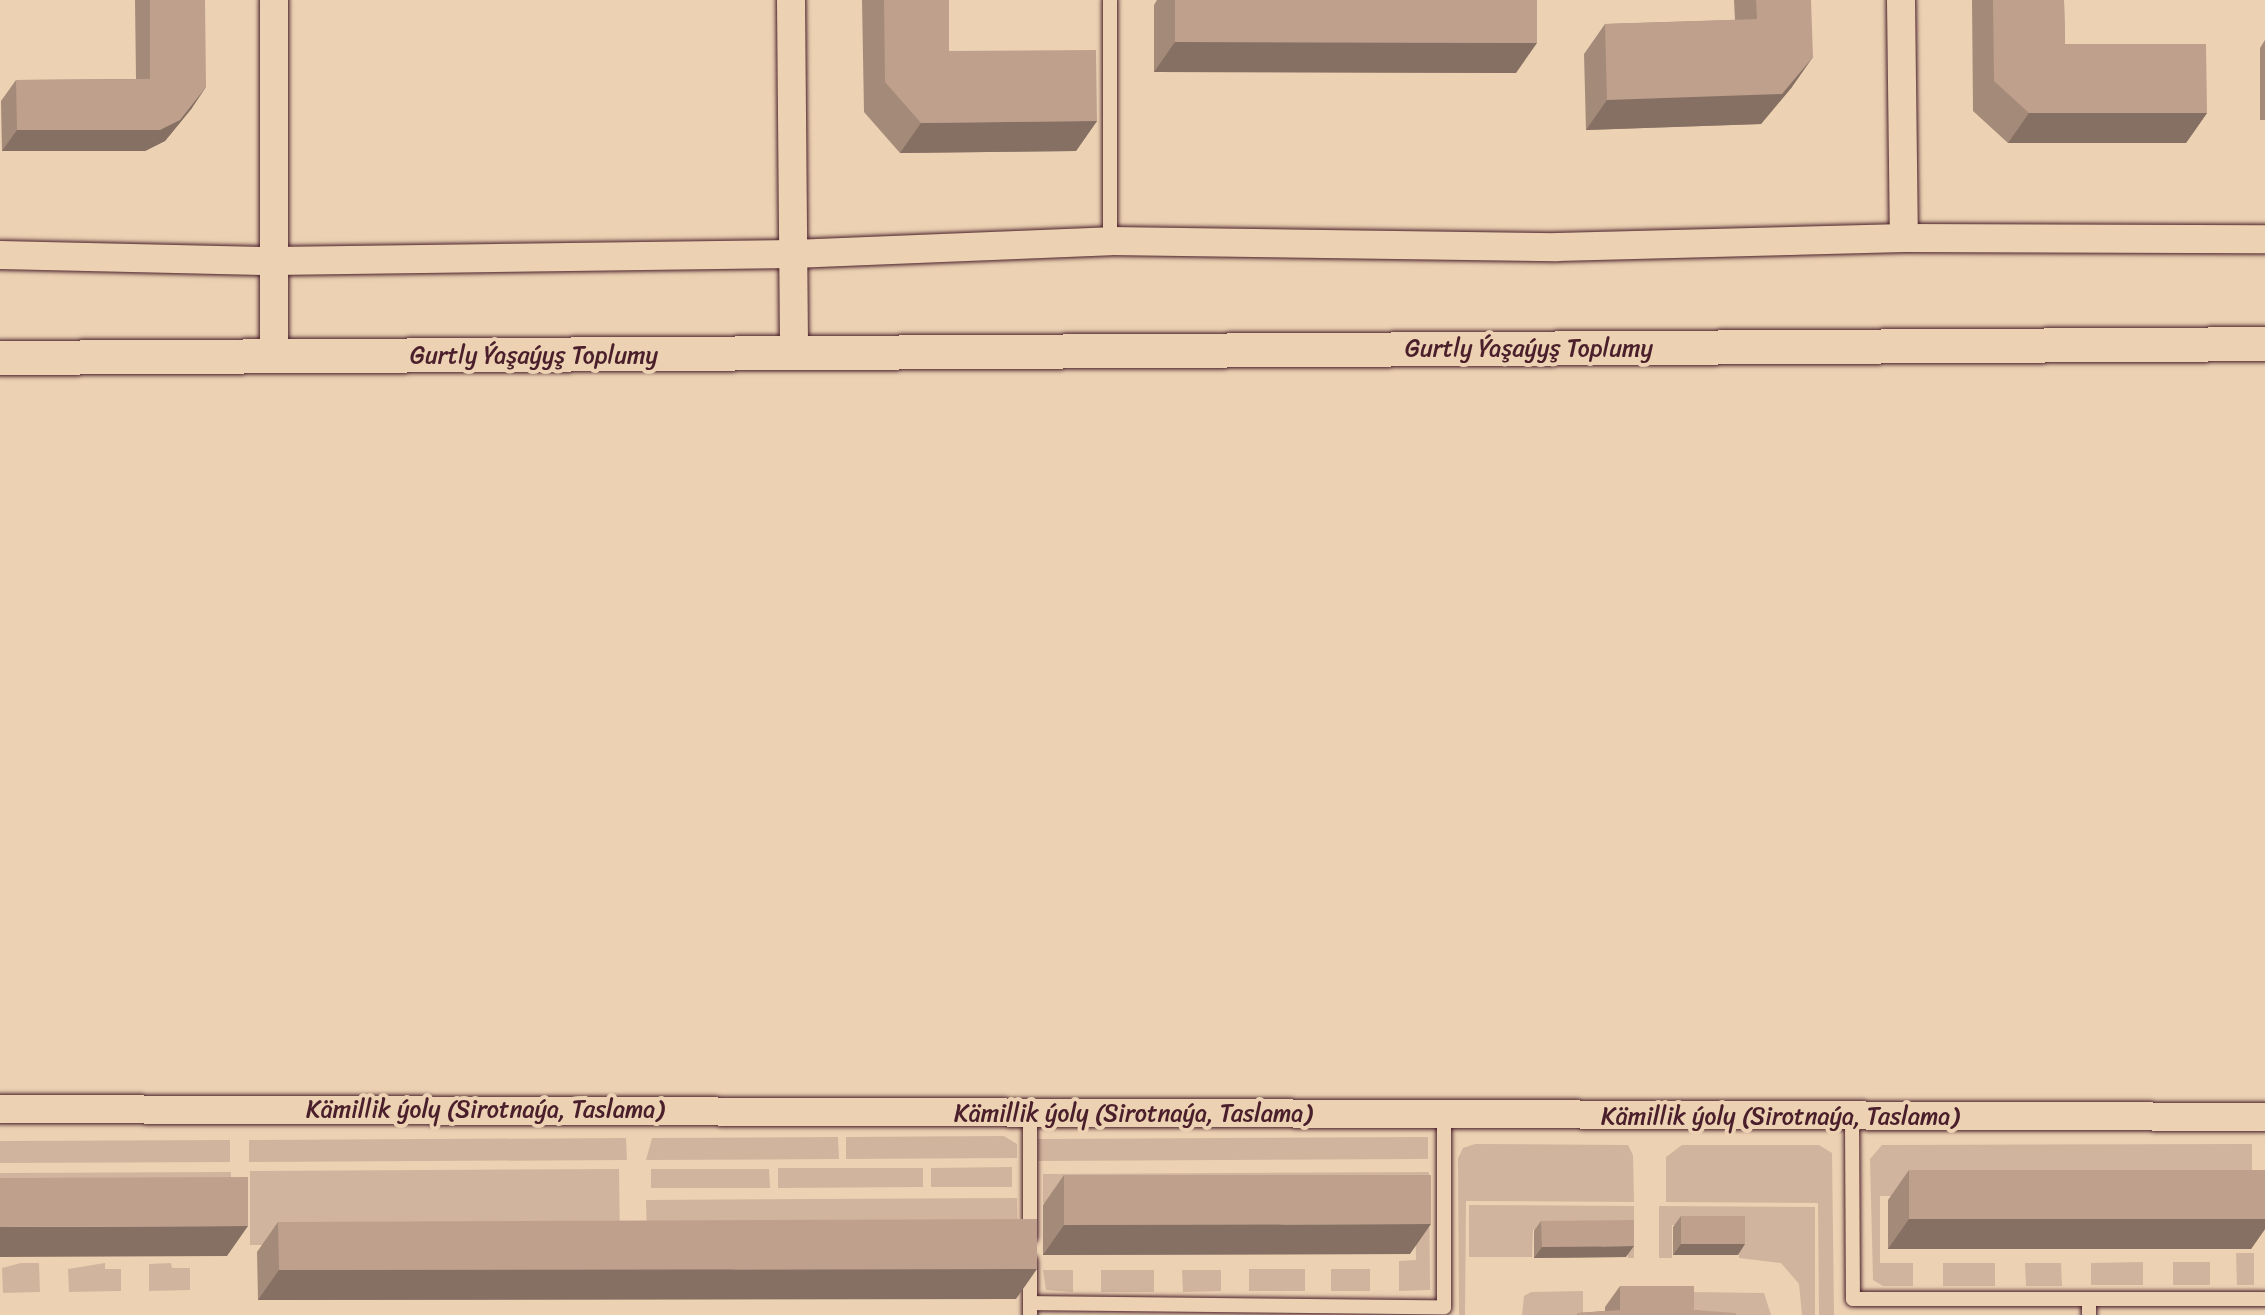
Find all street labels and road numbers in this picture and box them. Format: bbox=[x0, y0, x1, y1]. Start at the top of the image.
street label: Gurtly Ýaşaýyş Toplumy bbox=[1405, 335, 1653, 363]
street label: Gurtly Ýaşaýyş Toplumy bbox=[410, 342, 658, 370]
street label: Kämillik ýoly (Sirotnaýa, Taslama) bbox=[306, 1096, 664, 1124]
street label: Kämillik ýoly (Sirotnaýa, Taslama) bbox=[954, 1100, 1312, 1128]
street label: Kämillik ýoly (Sirotnaýa, Taslama) bbox=[1601, 1103, 1959, 1131]

